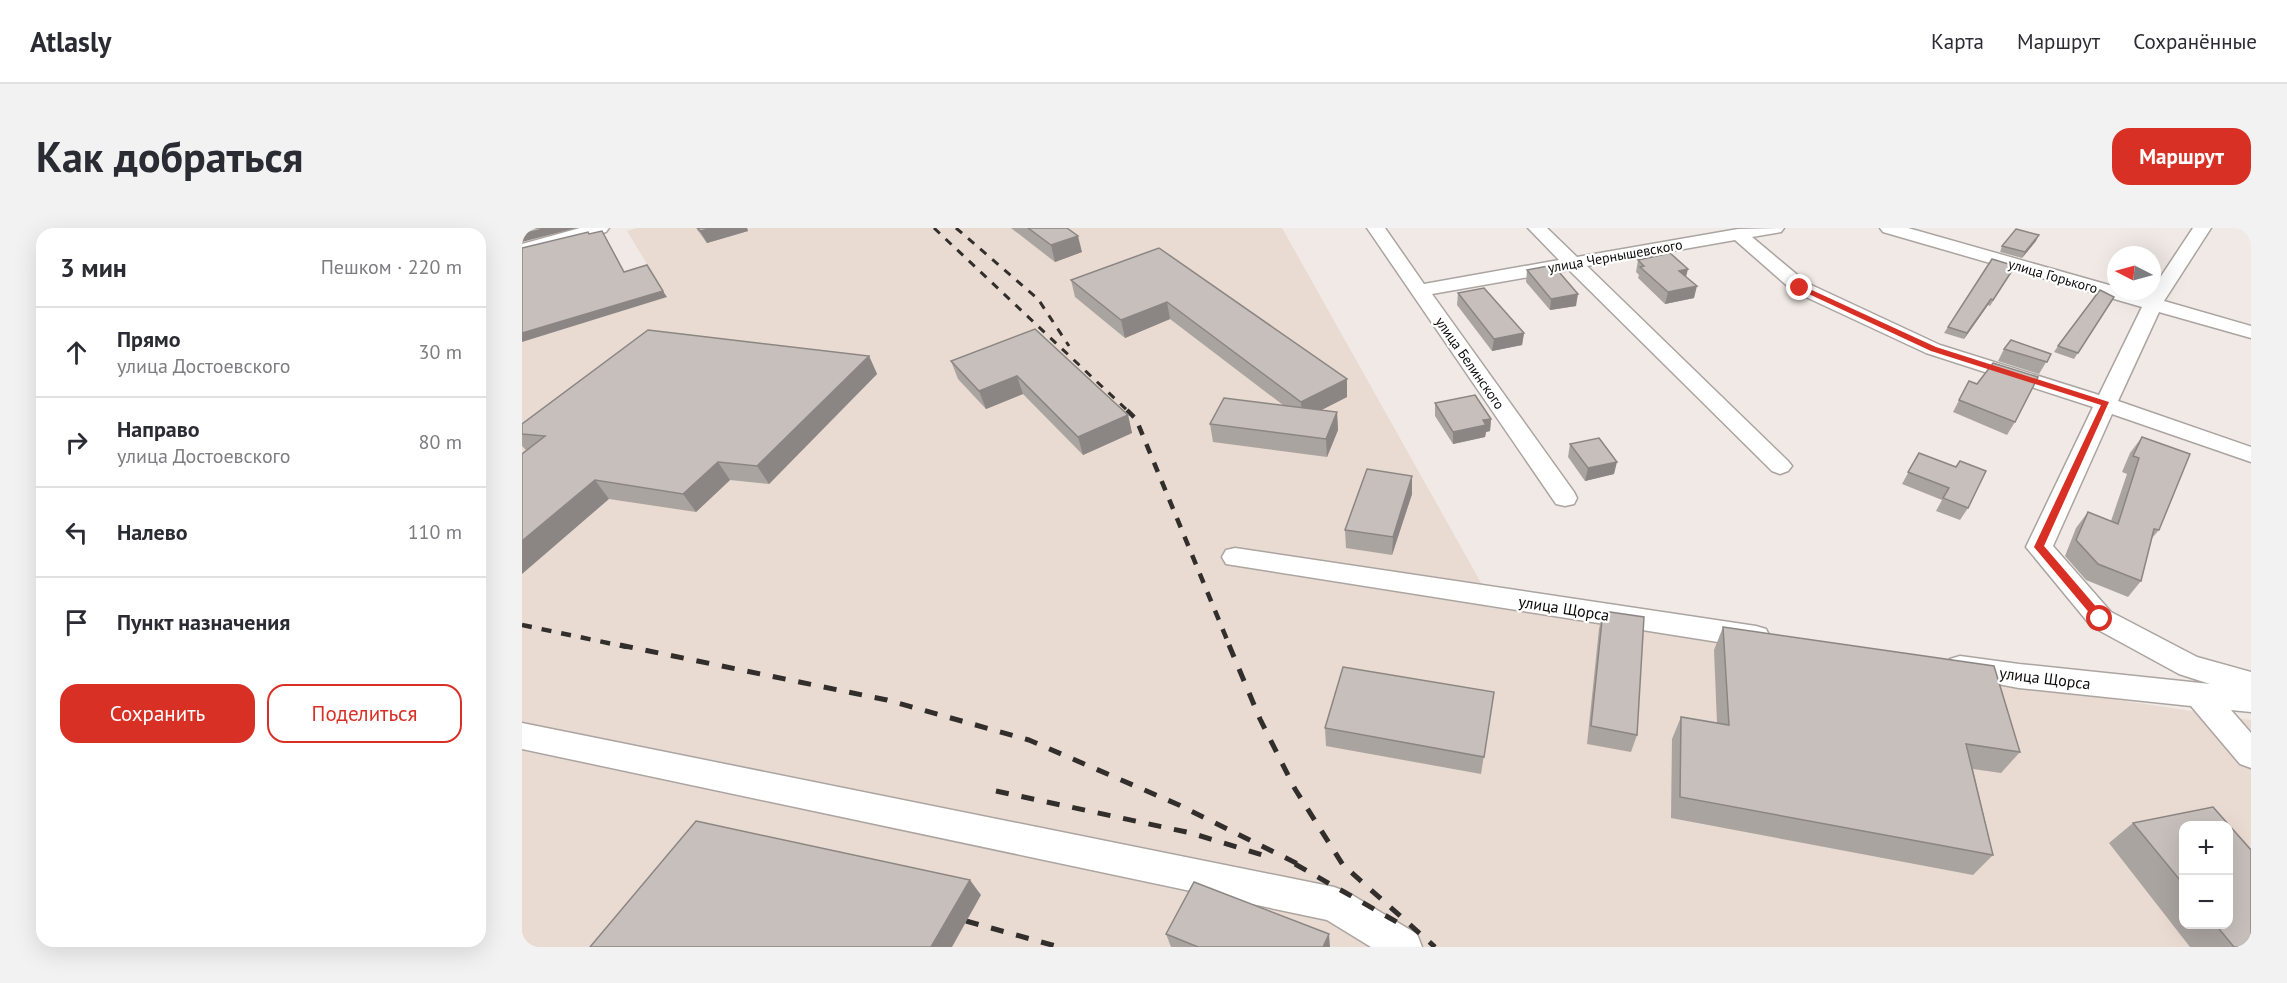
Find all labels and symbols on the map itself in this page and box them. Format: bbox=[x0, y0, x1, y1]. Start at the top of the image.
street label: улица Чернышевского bbox=[1546, 235, 1684, 277]
north arrow bbox=[2107, 246, 2161, 300]
street label: улица Горького bbox=[2006, 255, 2100, 297]
route end bbox=[1786, 274, 1812, 300]
street label: улица Белинского bbox=[1431, 313, 1509, 413]
street label: улица Щорса bbox=[1517, 591, 1611, 625]
route start bbox=[2086, 605, 2112, 631]
street label: улица Щорса bbox=[1998, 662, 2092, 694]

